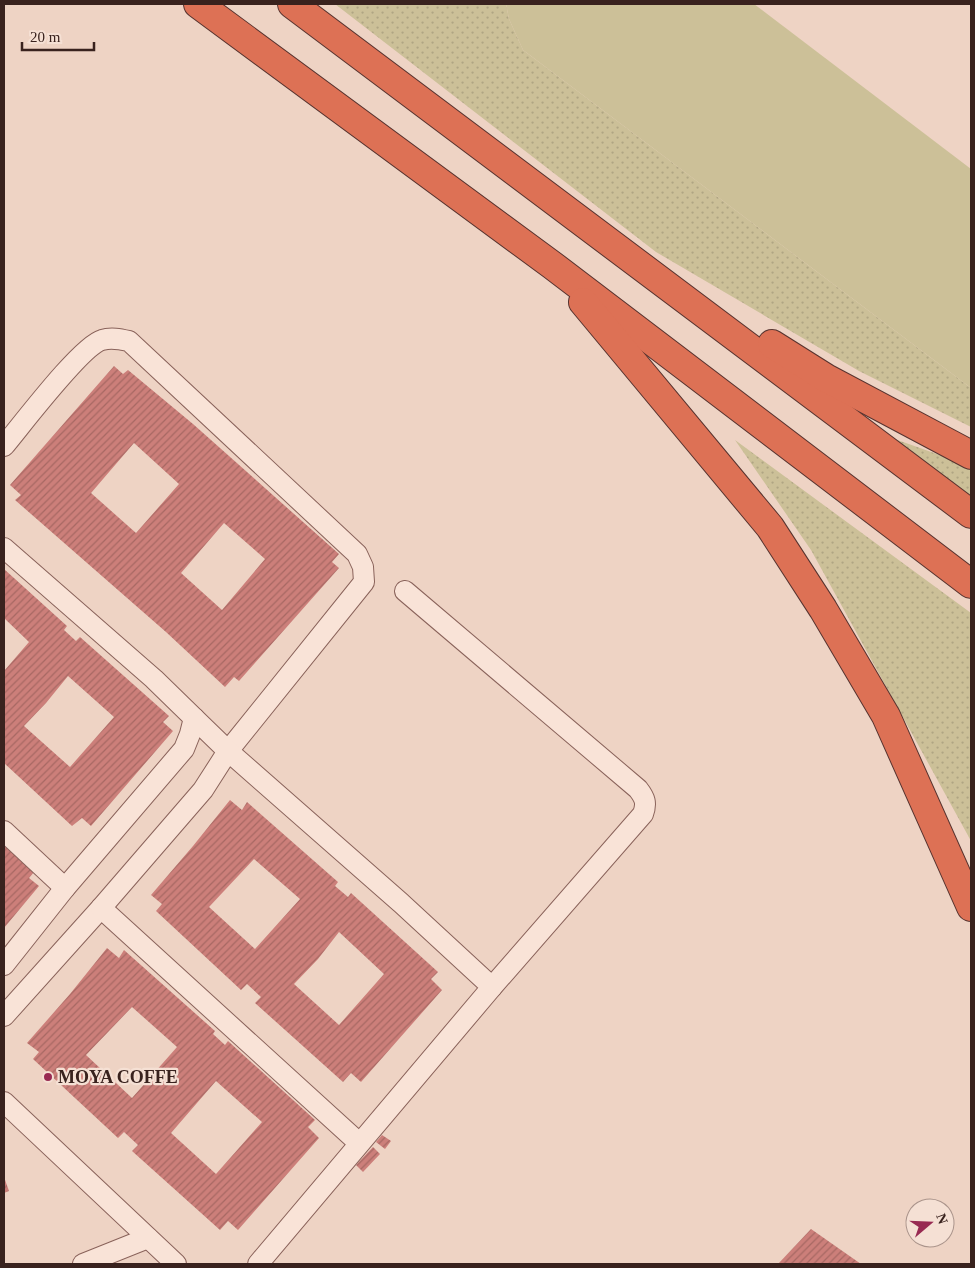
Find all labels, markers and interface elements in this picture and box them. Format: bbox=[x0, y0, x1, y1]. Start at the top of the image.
scale bar bbox=[22, 20, 95, 52]
text: 20 m bbox=[30, 29, 61, 45]
place label: MOYA COFFE bbox=[58, 1067, 178, 1087]
marker: MOYA COFFE bbox=[42, 1071, 54, 1083]
north arrow bbox=[905, 1198, 955, 1248]
text: N bbox=[933, 1212, 951, 1226]

